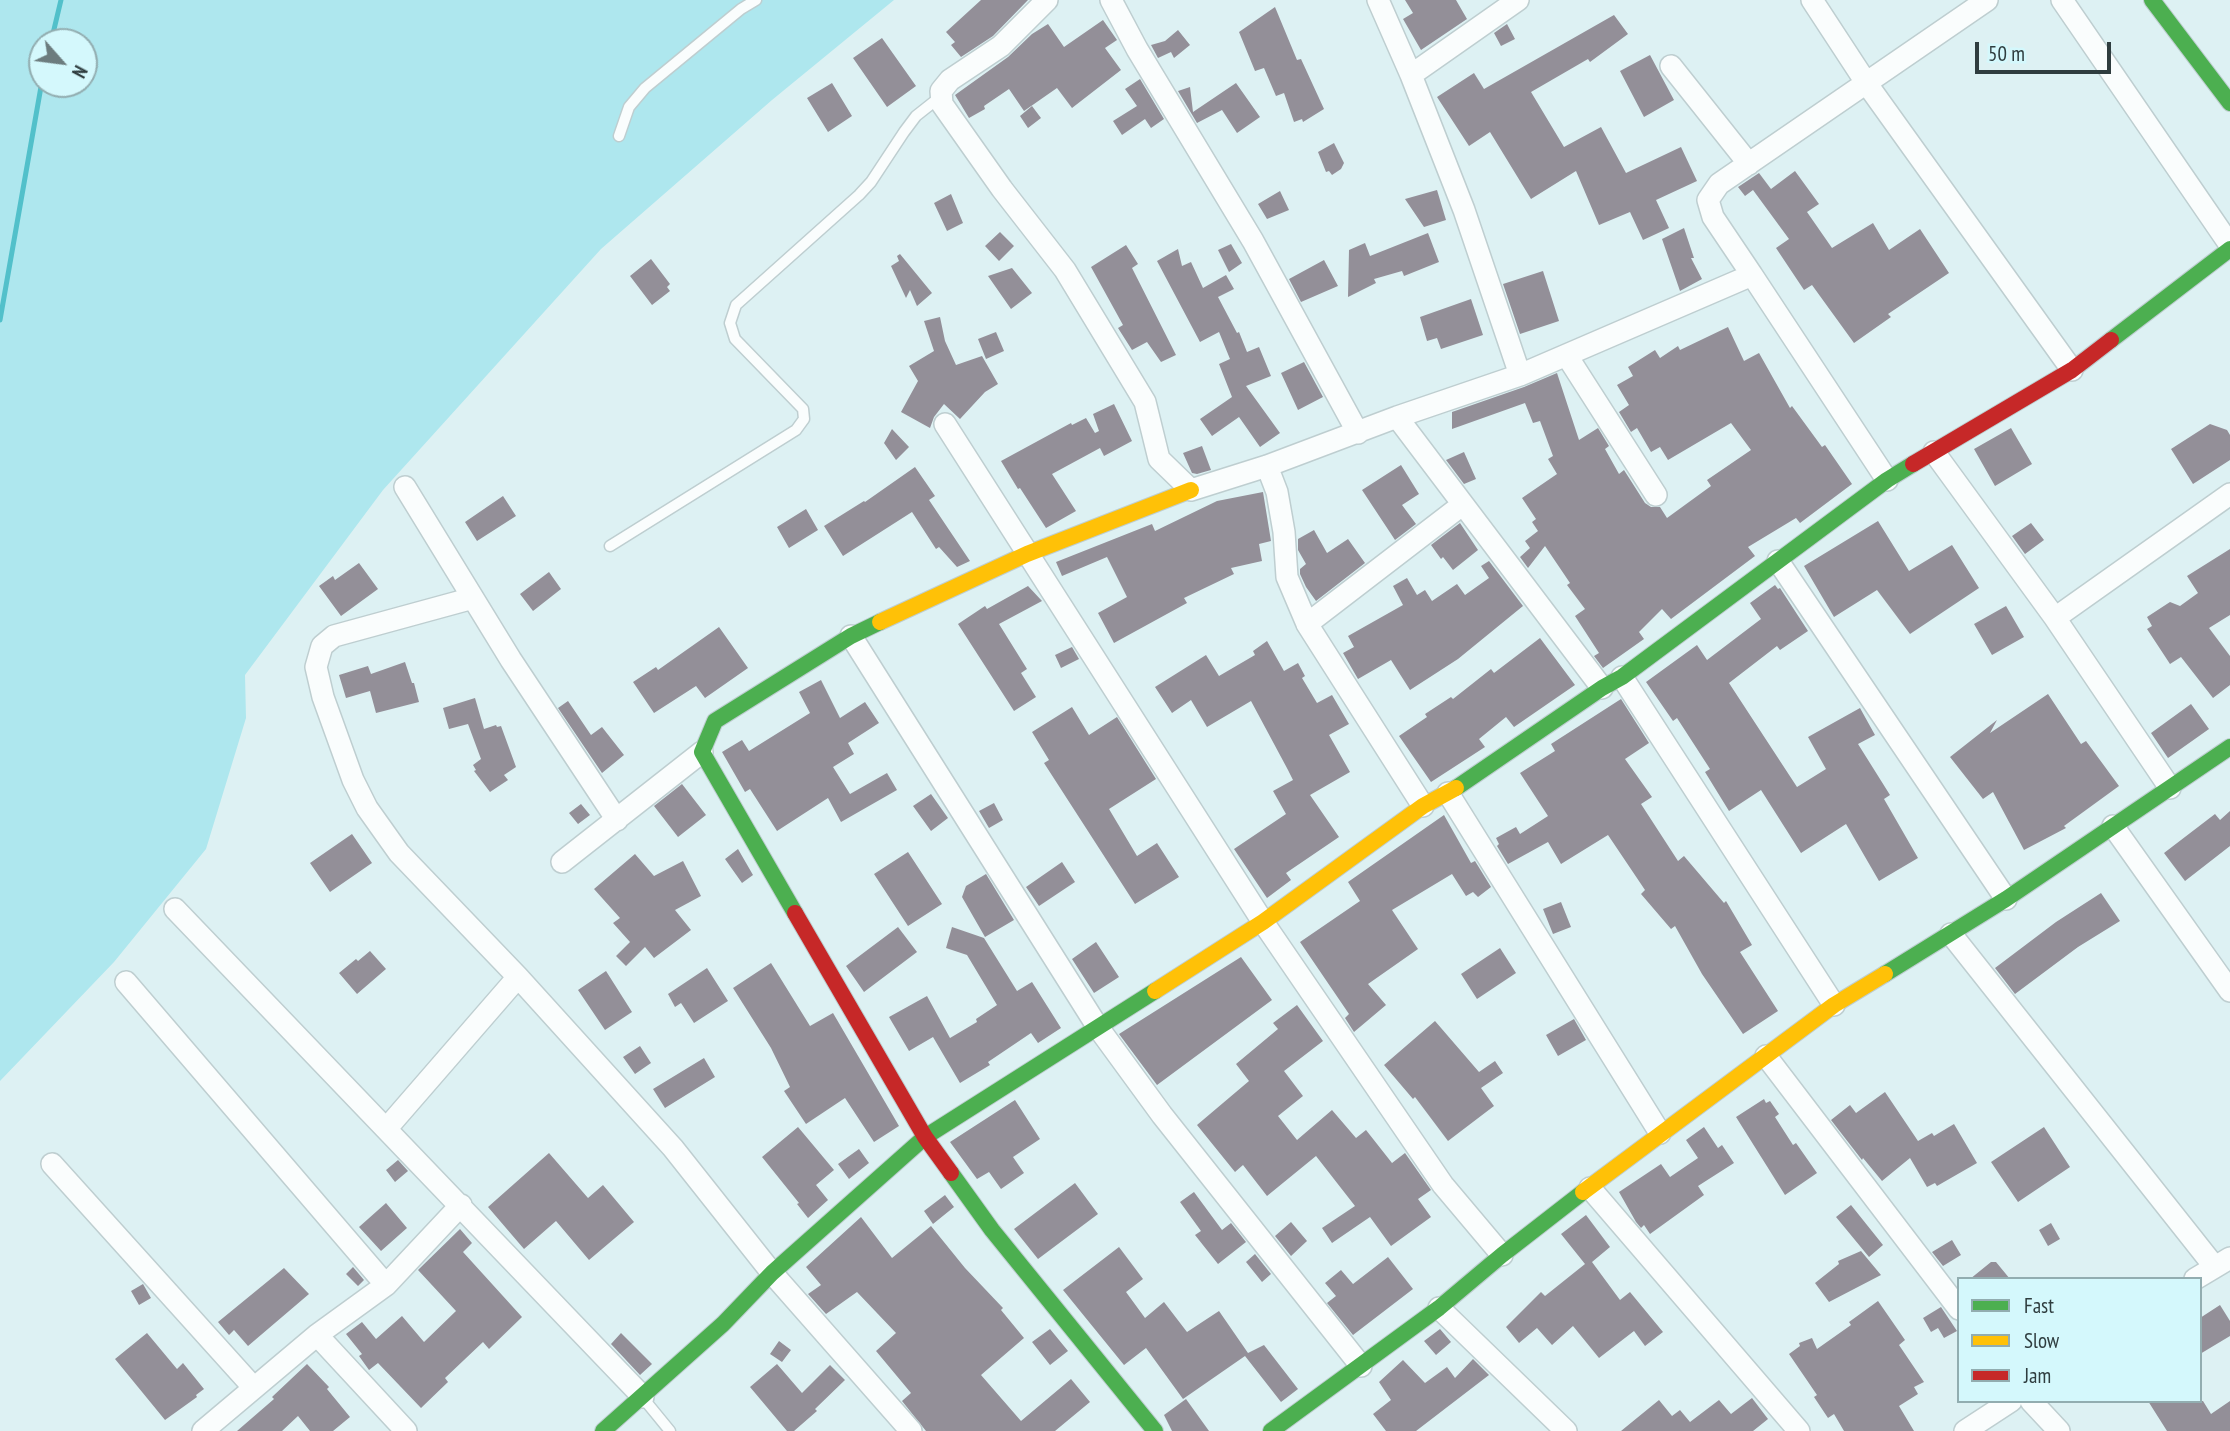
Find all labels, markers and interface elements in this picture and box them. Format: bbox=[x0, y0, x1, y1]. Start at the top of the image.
north arrow bbox=[28, 28, 98, 98]
scale bar bbox=[1978, 28, 2114, 72]
text: 50 m bbox=[1988, 40, 2025, 67]
text: N bbox=[67, 62, 93, 82]
legend bbox=[1957, 1277, 2202, 1403]
text: Fast bbox=[2024, 1292, 2054, 1319]
text: Slow bbox=[2024, 1327, 2059, 1354]
text: Jam bbox=[2024, 1362, 2051, 1389]

